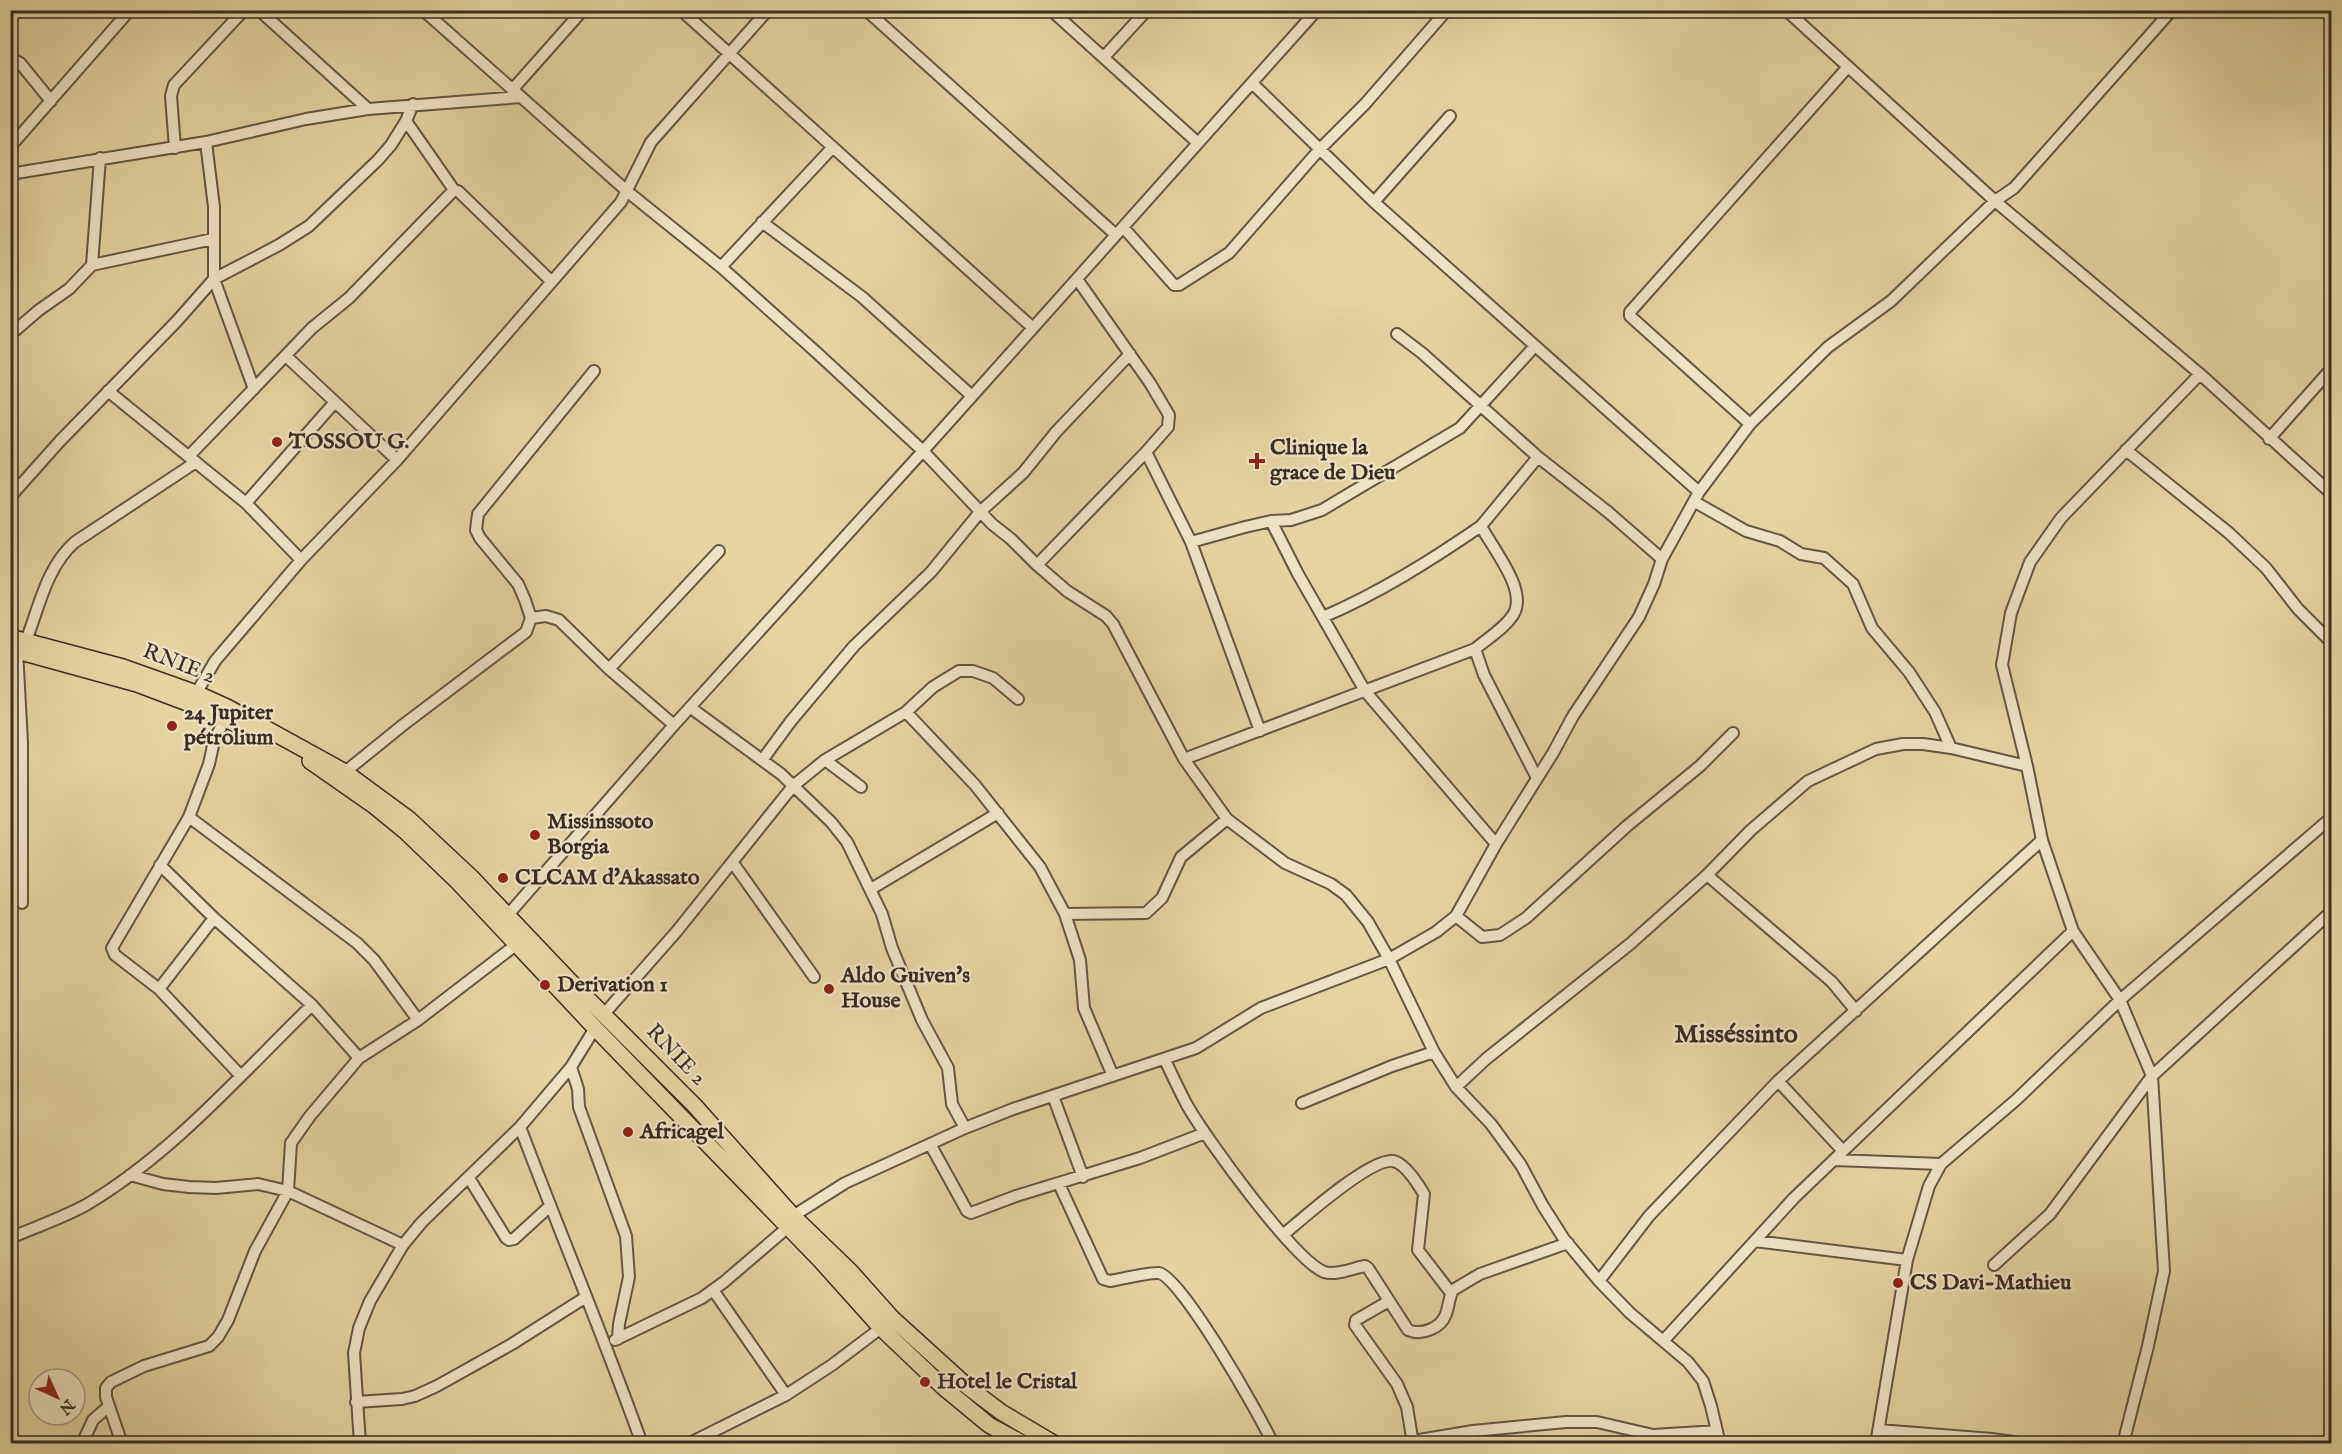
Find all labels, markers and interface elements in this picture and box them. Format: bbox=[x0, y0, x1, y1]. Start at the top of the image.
place label: TOSSOU G. bbox=[288, 428, 409, 456]
place label: Clinique la grace de Dieu bbox=[1270, 434, 1396, 487]
marker: TOSSOU G. bbox=[270, 435, 284, 449]
marker: Clinique la grace de Dieu bbox=[1248, 452, 1266, 470]
street label: RNIE 2 bbox=[139, 637, 219, 691]
place label: 24 Jupiter pétrolium bbox=[183, 699, 274, 752]
marker: 24 Jupiter pétrolium bbox=[165, 719, 179, 733]
place label: Missinssoto Borgia bbox=[547, 808, 653, 861]
marker: Missinssoto Borgia bbox=[528, 828, 542, 842]
place label: CLCAM d'Akassato bbox=[515, 864, 700, 892]
marker: CLCAM d'Akassato bbox=[496, 871, 510, 885]
place label: Aldo Guiven's House bbox=[840, 962, 970, 1015]
place label: Derivation 1 bbox=[557, 971, 668, 999]
marker: Derivation 1 bbox=[538, 978, 552, 992]
marker: Aldo Guiven's House bbox=[822, 982, 836, 996]
street label: RNIE 2 bbox=[640, 1018, 712, 1092]
district label: Misséssinto bbox=[1674, 1018, 1798, 1051]
place label: Africagel bbox=[639, 1118, 725, 1146]
marker: Africagel bbox=[621, 1125, 635, 1139]
place label: CS Davi-Mathieu bbox=[1910, 1269, 2072, 1297]
marker: CS Davi-Mathieu bbox=[1891, 1276, 1905, 1290]
north arrow bbox=[27, 1367, 87, 1427]
place label: Hotel le Cristal bbox=[937, 1368, 1078, 1396]
marker: Hotel le Cristal bbox=[918, 1375, 932, 1389]
text: N bbox=[54, 1394, 79, 1418]

